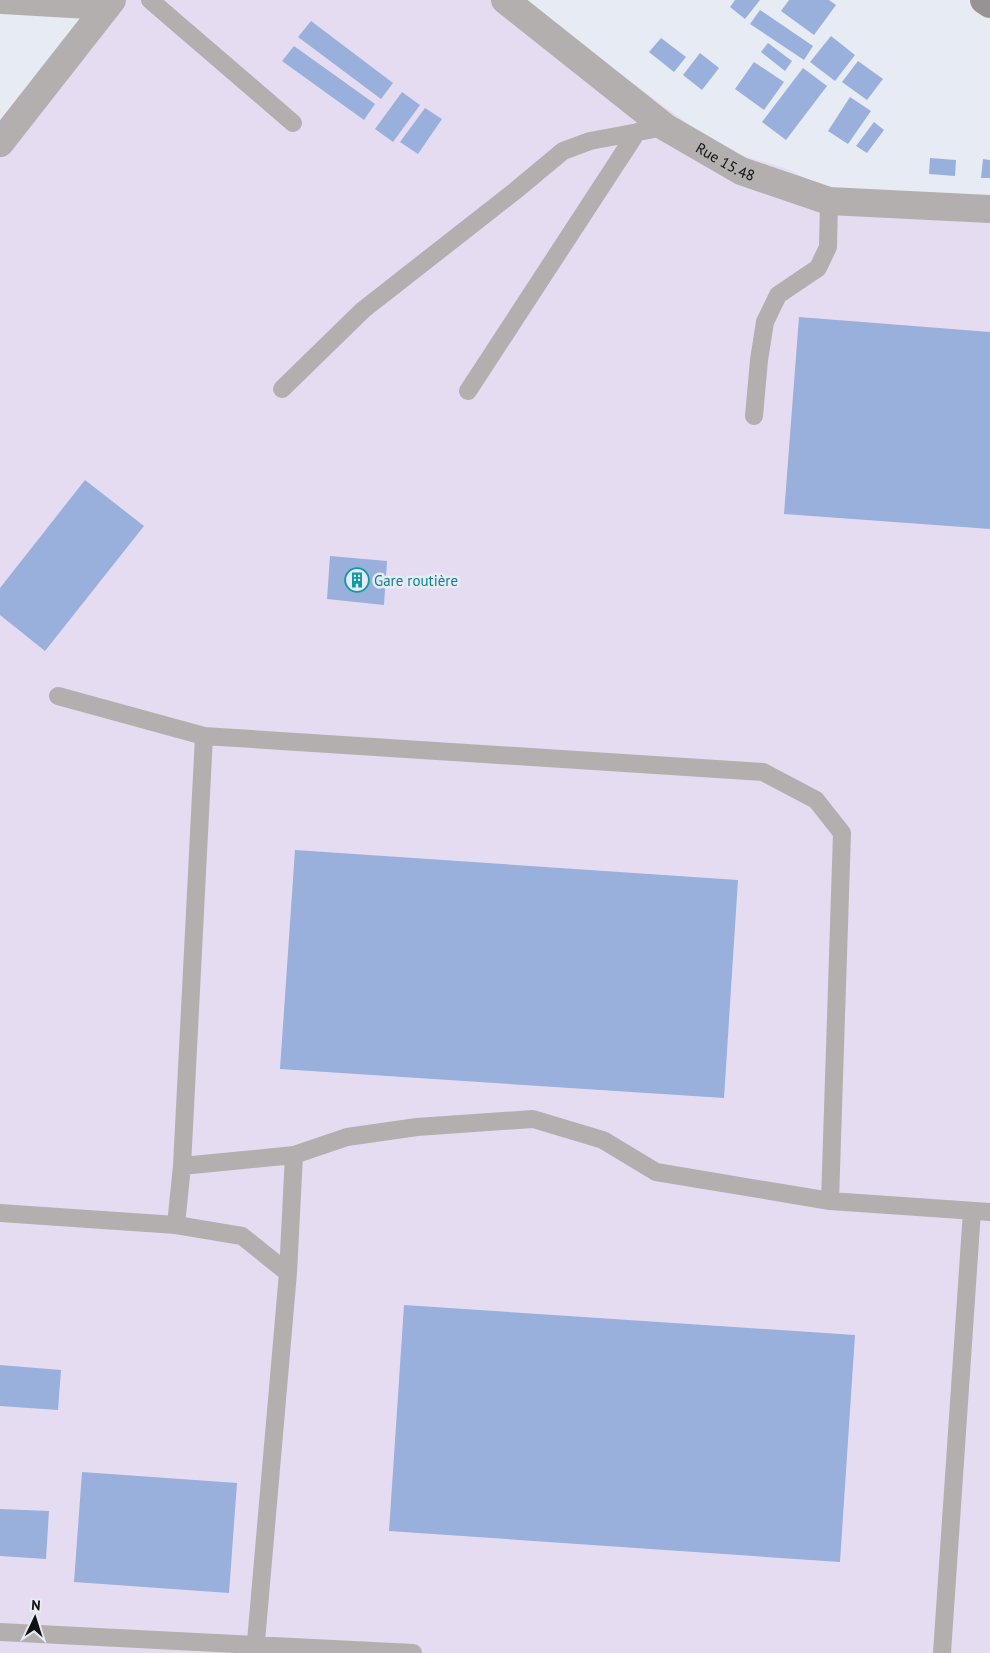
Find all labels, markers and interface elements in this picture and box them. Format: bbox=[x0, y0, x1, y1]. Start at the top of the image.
street label: Rue 15.48 bbox=[693, 138, 757, 185]
building icon: Gare routière bbox=[344, 567, 370, 593]
place label: Gare routière bbox=[374, 571, 458, 590]
north arrow bbox=[10, 1593, 60, 1643]
text: N bbox=[31, 1596, 41, 1614]

